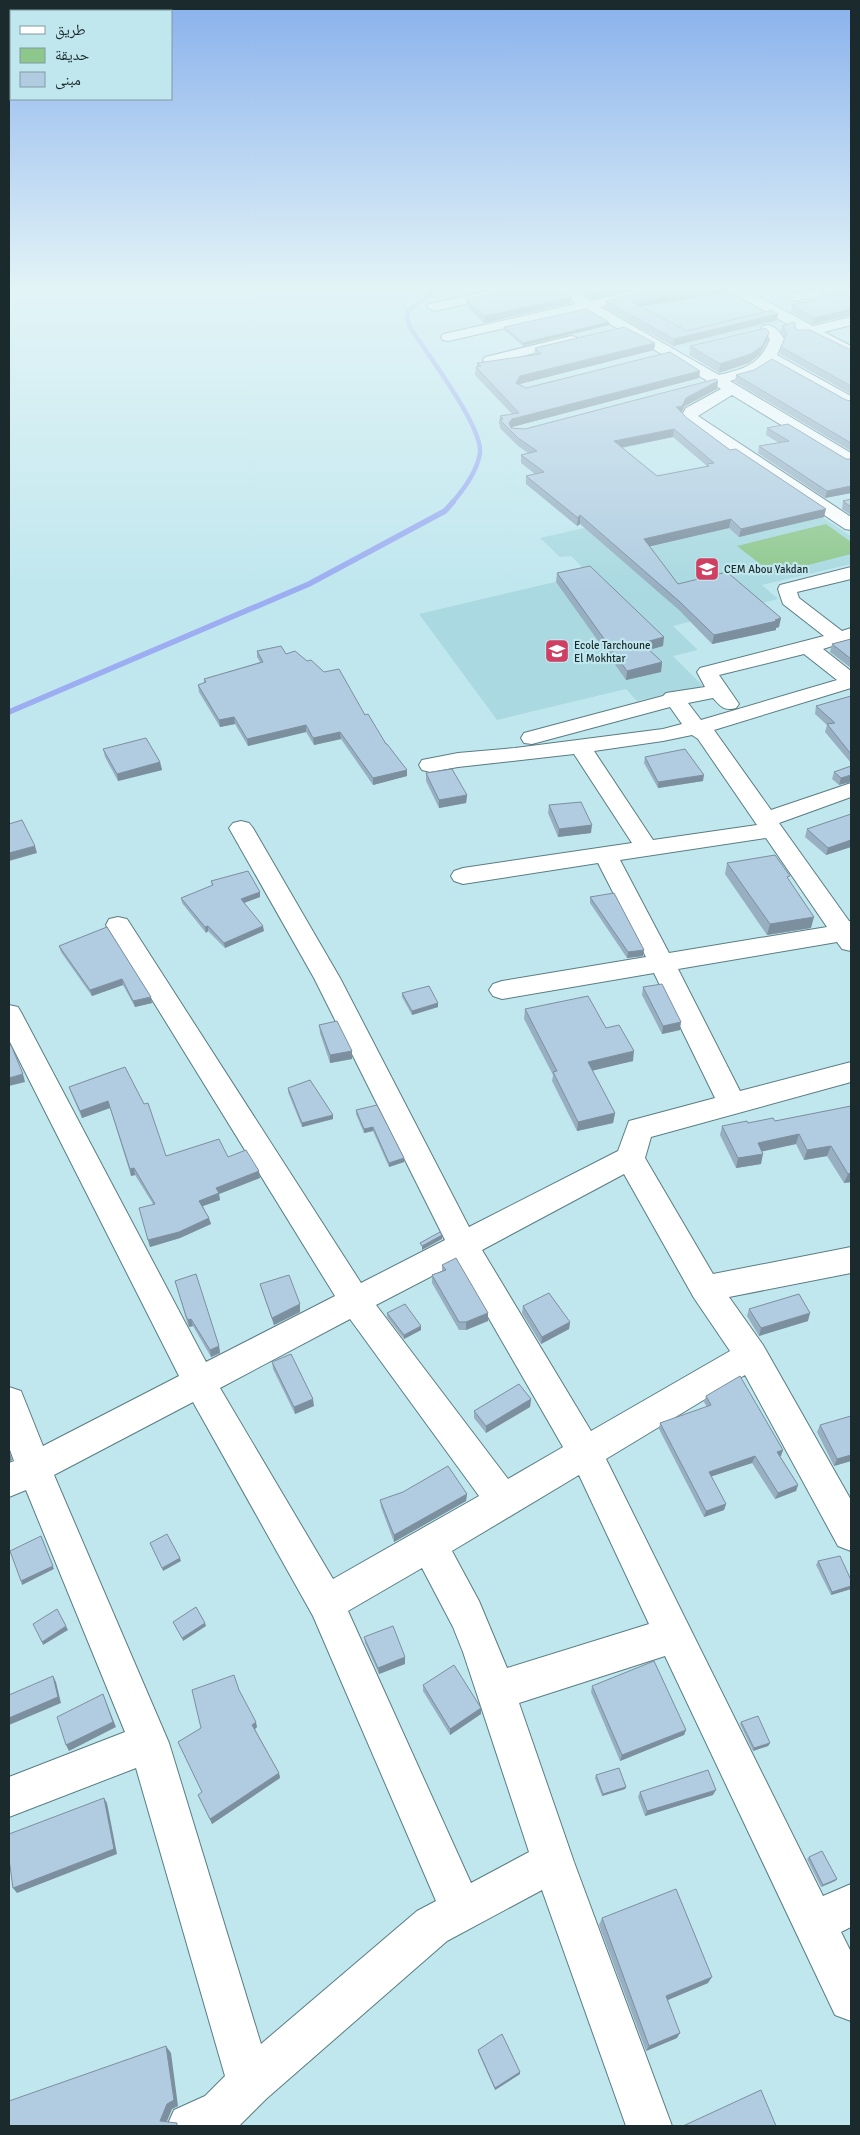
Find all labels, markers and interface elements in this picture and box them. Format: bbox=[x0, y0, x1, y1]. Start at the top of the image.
legend bbox=[10, 10, 172, 100]
text: طريق bbox=[55, 21, 86, 40]
text: حديقة bbox=[55, 46, 90, 64]
text: مبنى bbox=[55, 71, 81, 90]
school or university icon: CEM Abou Yakdan bbox=[694, 556, 720, 582]
place label: CEM Abou Yakdan bbox=[724, 563, 808, 576]
school or university icon: Ecole Tarchoune El Mokhtar bbox=[544, 638, 570, 664]
place label: Ecole Tarchoune El Mokhtar bbox=[574, 639, 650, 665]

